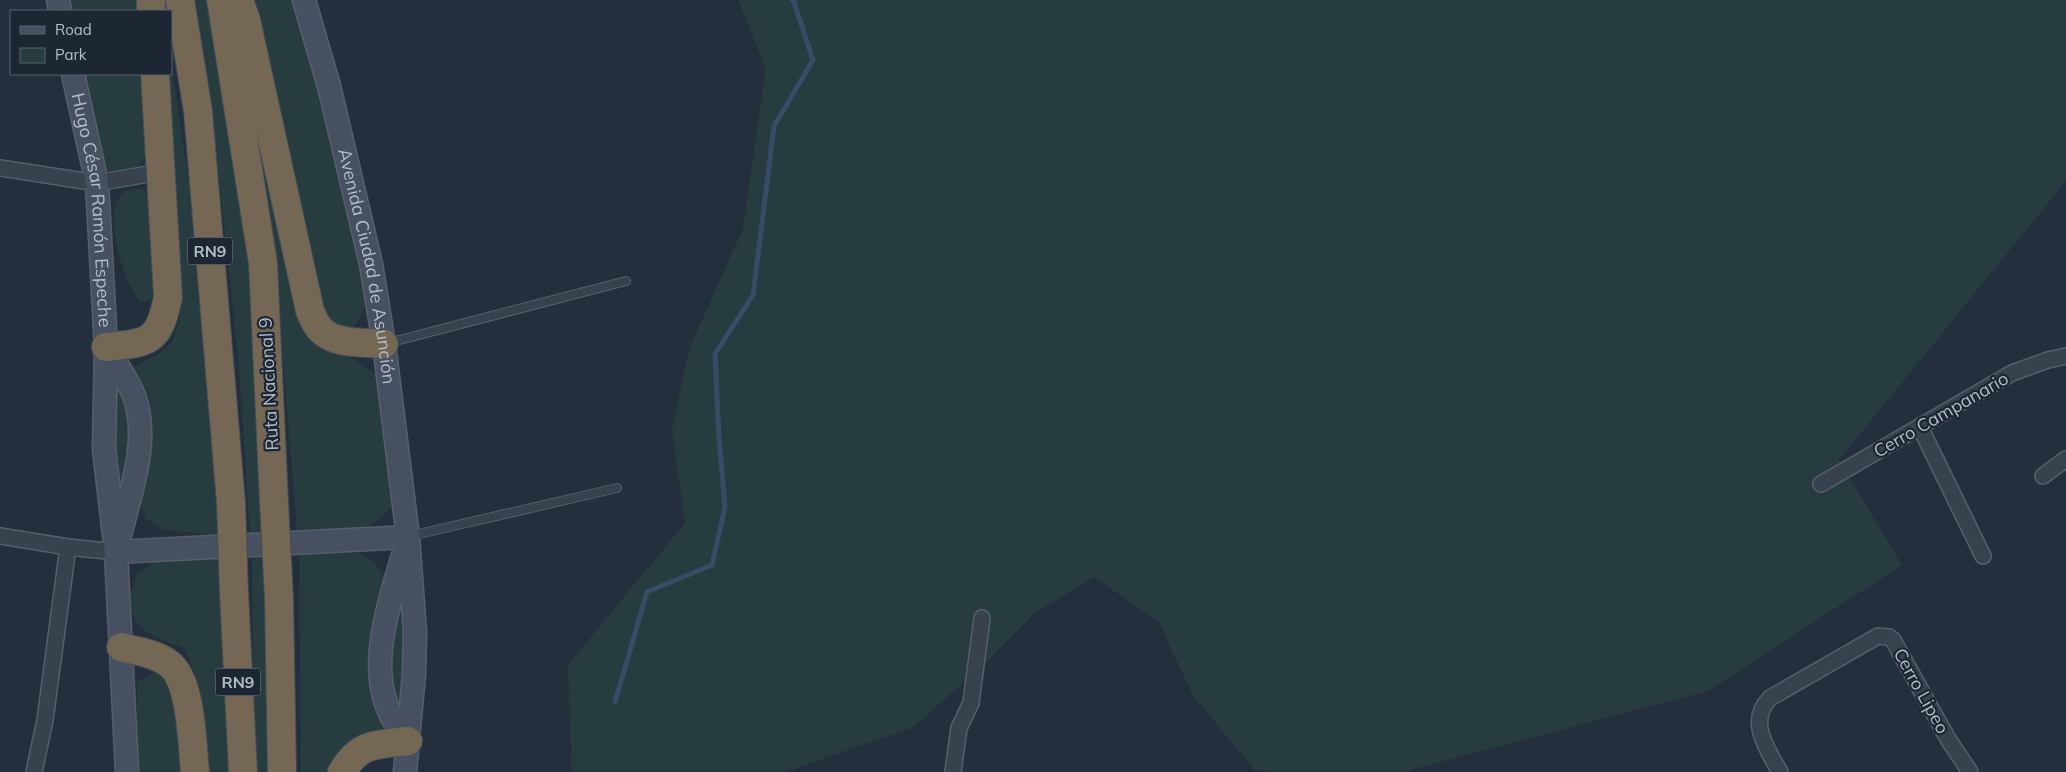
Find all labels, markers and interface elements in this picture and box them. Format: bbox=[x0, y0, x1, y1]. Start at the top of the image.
legend bbox=[10, 10, 172, 75]
text: Road bbox=[55, 20, 92, 39]
text: Park bbox=[55, 45, 87, 64]
street label: Hugo César Ramón Espeche bbox=[67, 91, 117, 328]
street label: Avenida Ciudad de Asunción bbox=[333, 146, 401, 385]
road number: RN9 bbox=[188, 238, 232, 264]
street label: Ruta Nacional 9 bbox=[254, 317, 283, 451]
street label: Cerro Campanario bbox=[1869, 367, 2012, 463]
street label: Cerro Lipeo bbox=[1889, 644, 1954, 738]
road number: RN9 bbox=[216, 669, 260, 696]

